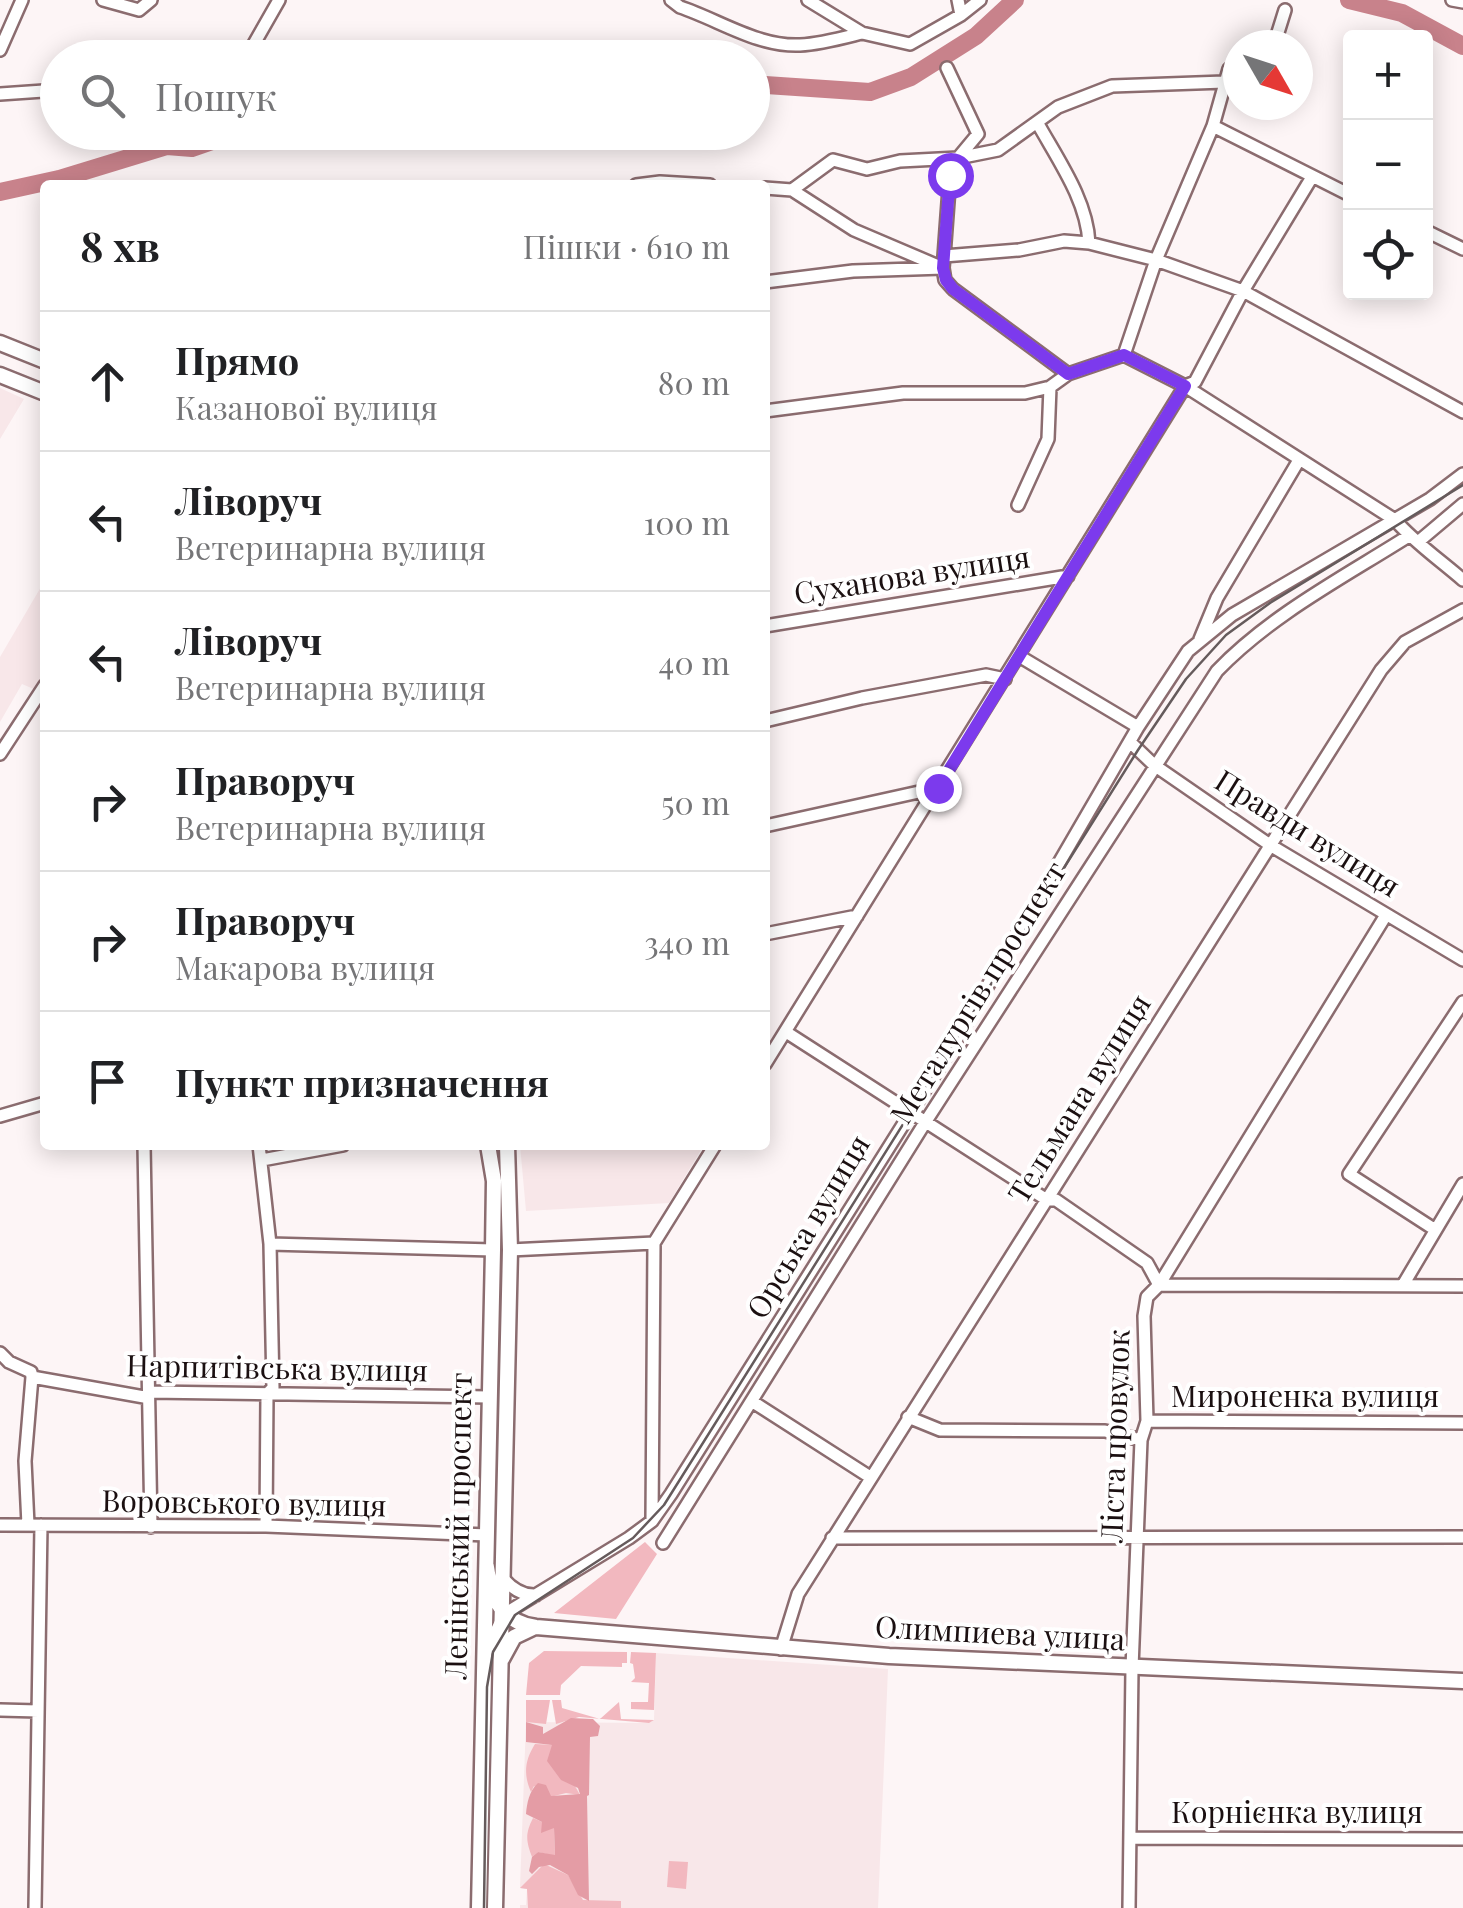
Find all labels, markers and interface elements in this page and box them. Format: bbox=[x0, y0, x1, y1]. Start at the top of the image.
north arrow bbox=[1223, 30, 1313, 120]
map controls bbox=[1343, 30, 1433, 300]
button: + bbox=[1343, 30, 1433, 120]
search box bbox=[40, 40, 770, 150]
icon: search bbox=[75, 68, 130, 123]
text: Пошук bbox=[155, 70, 277, 121]
button: − bbox=[1343, 120, 1433, 210]
route start bbox=[928, 153, 974, 199]
button: locate bbox=[1343, 210, 1433, 300]
text: 8 хв bbox=[80, 217, 160, 273]
text: Пішки · 610 m bbox=[523, 224, 730, 267]
text: Прямо bbox=[175, 334, 299, 385]
icon: ahead bbox=[80, 354, 135, 409]
text: 80 m bbox=[658, 360, 730, 403]
text: Казанової вулиця bbox=[175, 385, 438, 428]
text: Ліворуч bbox=[175, 474, 322, 525]
icon: left bbox=[80, 494, 135, 549]
text: 100 m bbox=[643, 500, 730, 543]
text: Ветеринарна вулиця bbox=[175, 525, 486, 568]
street label: Суханова вулиця bbox=[791, 536, 1032, 612]
text: Ліворуч bbox=[175, 614, 322, 665]
icon: left bbox=[80, 634, 135, 689]
text: 40 m bbox=[659, 640, 730, 683]
text: Ветеринарна вулиця bbox=[175, 665, 486, 708]
text: Праворуч bbox=[175, 754, 355, 805]
street label: Правди вулиця bbox=[1208, 760, 1408, 905]
route end bbox=[916, 766, 962, 812]
icon: right bbox=[80, 774, 135, 829]
text: 50 m bbox=[661, 780, 730, 823]
text: Ветеринарна вулиця bbox=[175, 805, 486, 848]
street label: Металургів проспект bbox=[880, 853, 1074, 1131]
text: Праворуч bbox=[175, 894, 355, 945]
icon: right bbox=[80, 914, 135, 969]
text: 340 m bbox=[644, 920, 730, 963]
text: Макарова вулиця bbox=[175, 945, 435, 988]
street label: Тельмана вулиця bbox=[998, 986, 1159, 1210]
icon: arrive bbox=[80, 1054, 135, 1109]
text: Пункт призначення bbox=[175, 1056, 549, 1107]
street label: Орська вулиця bbox=[737, 1127, 878, 1325]
street label: Ліста провулок bbox=[1090, 1328, 1138, 1544]
street label: Нарпитівська вулиця bbox=[126, 1344, 428, 1390]
street label: Ленінський проспект bbox=[434, 1372, 480, 1681]
street label: Мироненка вулиця bbox=[1171, 1375, 1439, 1415]
street label: Воровського вулиця bbox=[101, 1480, 387, 1524]
street label: Олимпиева улица bbox=[874, 1605, 1126, 1659]
street label: Корнієнка вулиця bbox=[1171, 1791, 1423, 1831]

